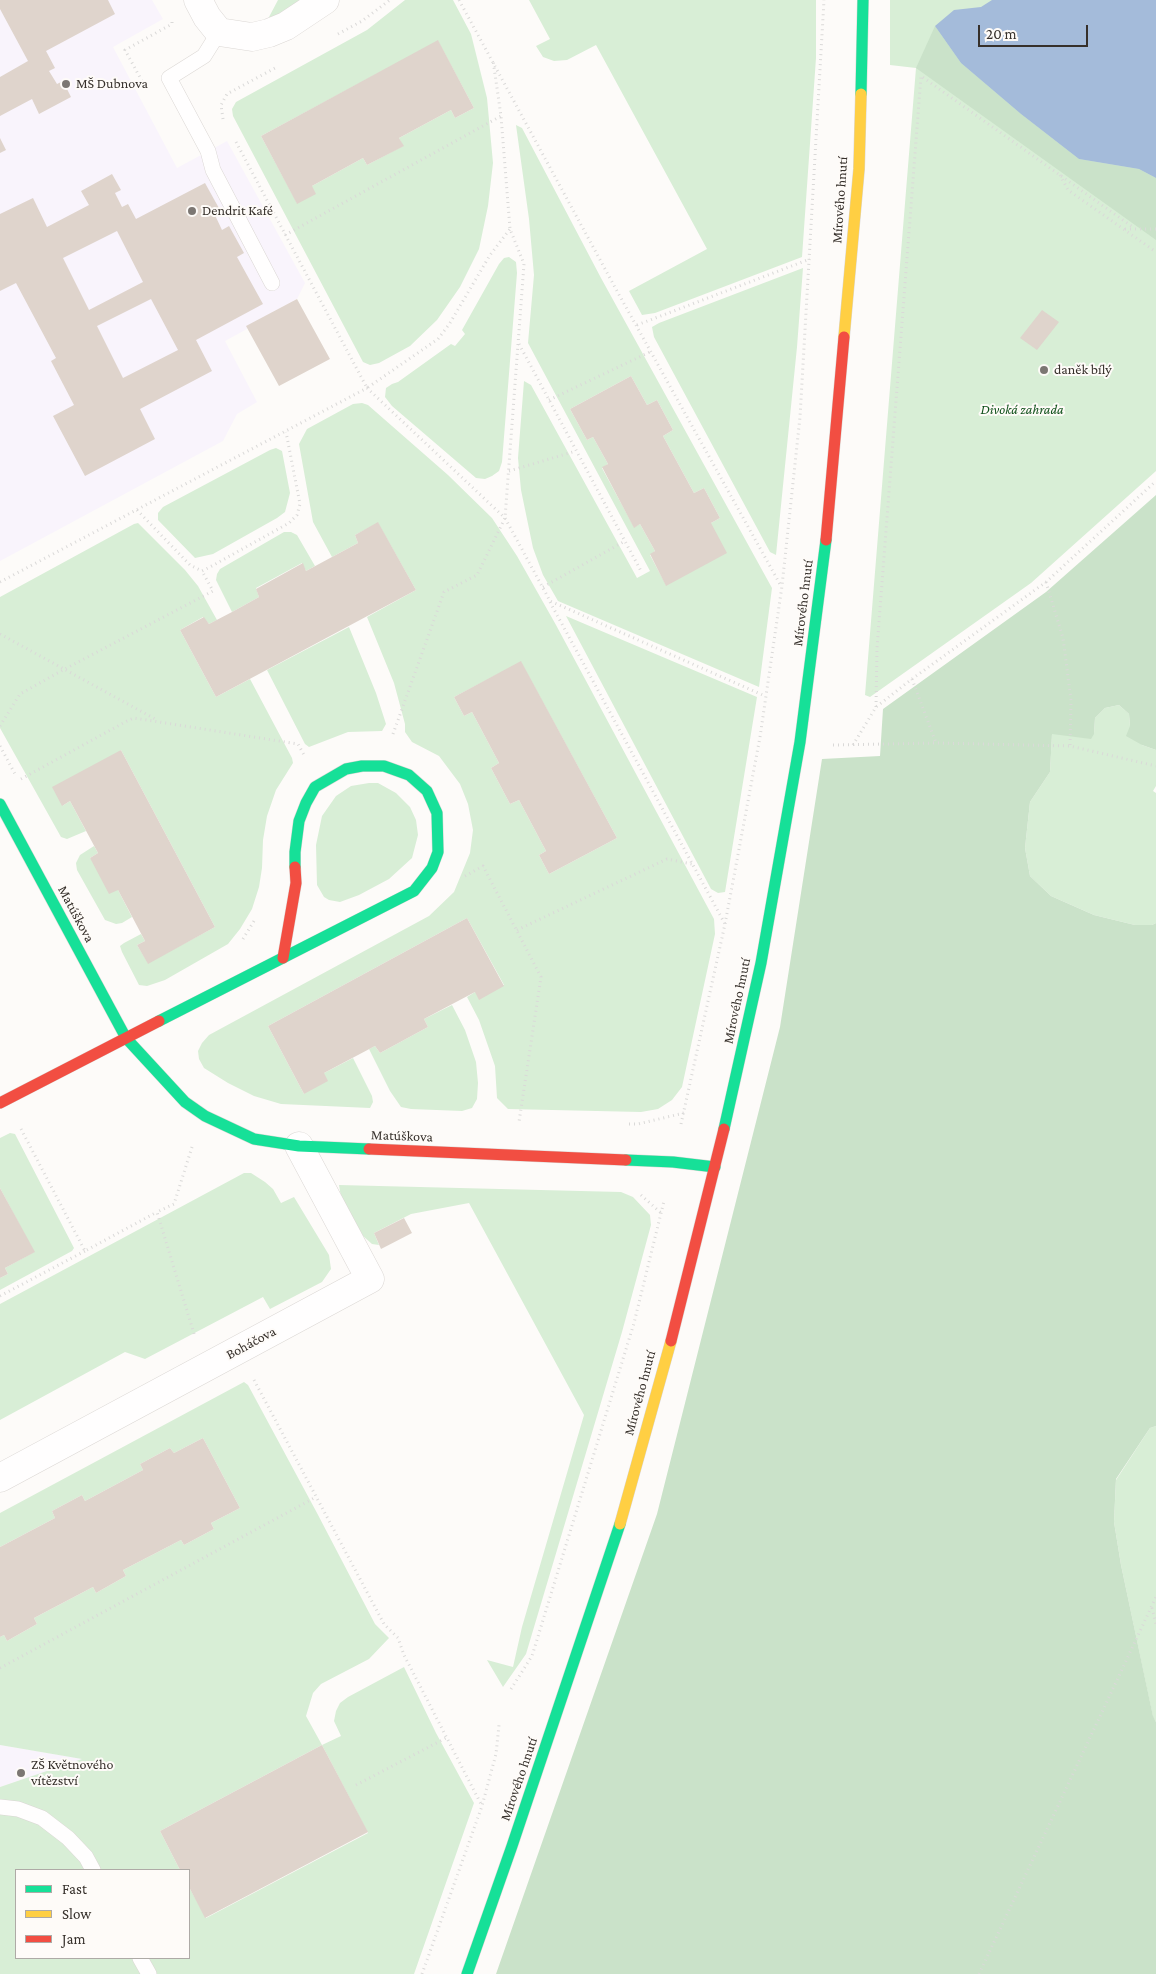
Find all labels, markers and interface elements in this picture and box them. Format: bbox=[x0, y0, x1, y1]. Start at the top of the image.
scale bar bbox=[981, 15, 1091, 47]
text: 20 m bbox=[986, 26, 1017, 42]
place label: MŠ Dubnova bbox=[76, 76, 148, 92]
marker: MŠ Dubnova bbox=[60, 78, 72, 90]
street label: Mírového hnutí bbox=[829, 156, 851, 244]
place label: Dendrit Kafé bbox=[202, 203, 273, 219]
marker: Dendrit Kafé bbox=[186, 205, 198, 217]
place label: daněk bílý bbox=[1054, 362, 1112, 378]
marker: daněk bílý bbox=[1038, 364, 1050, 376]
park label: Divoká zahrada bbox=[980, 402, 1064, 418]
street label: Mírového hnutí bbox=[789, 559, 817, 647]
street label: Matúškova bbox=[54, 883, 98, 945]
street label: Mírového hnutí bbox=[720, 957, 754, 1045]
street label: Matúškova bbox=[371, 1127, 433, 1145]
street label: Boháčova bbox=[223, 1323, 279, 1363]
street label: Mírového hnutí bbox=[621, 1349, 659, 1437]
street label: Mírového hnutí bbox=[497, 1735, 541, 1823]
place label: ZŠ Květnového vítězství bbox=[31, 1757, 113, 1790]
marker: ZŠ Květnového vítězství bbox=[15, 1767, 27, 1779]
legend bbox=[15, 1869, 190, 1959]
text: Fast bbox=[62, 1881, 87, 1897]
text: Slow bbox=[62, 1906, 91, 1922]
text: Jam bbox=[62, 1931, 85, 1947]

